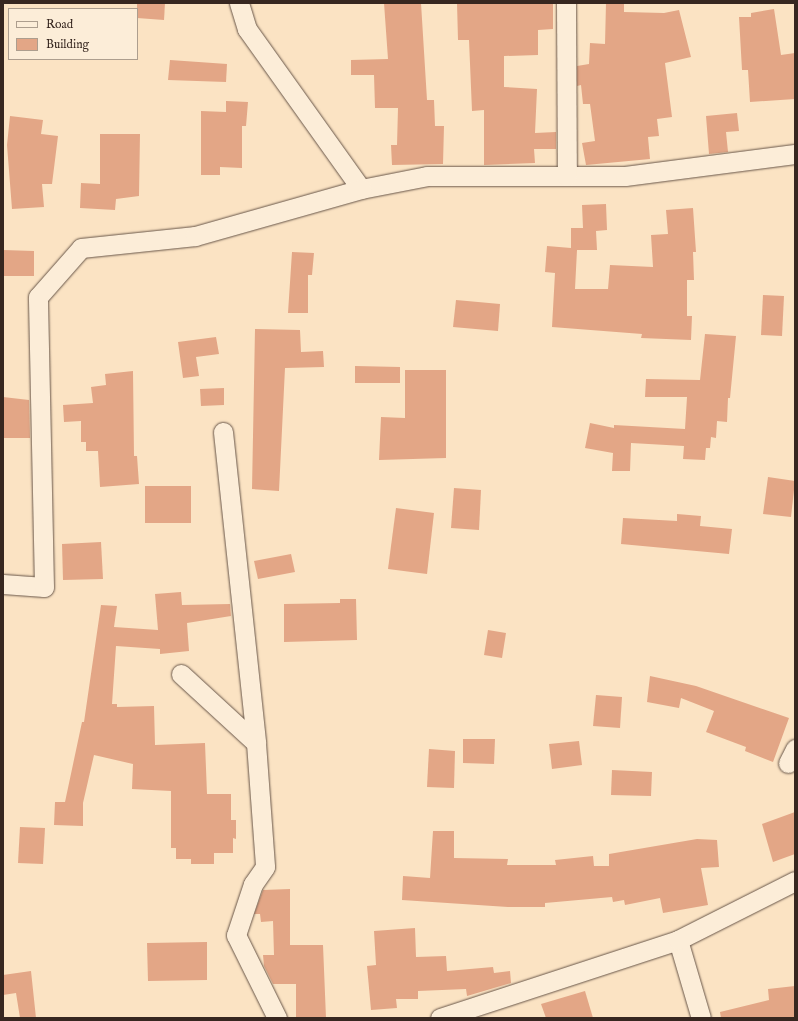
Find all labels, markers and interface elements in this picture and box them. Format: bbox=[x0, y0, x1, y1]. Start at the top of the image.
legend bbox=[8, 8, 138, 60]
text: Road bbox=[46, 17, 73, 32]
text: Building bbox=[46, 37, 89, 52]

